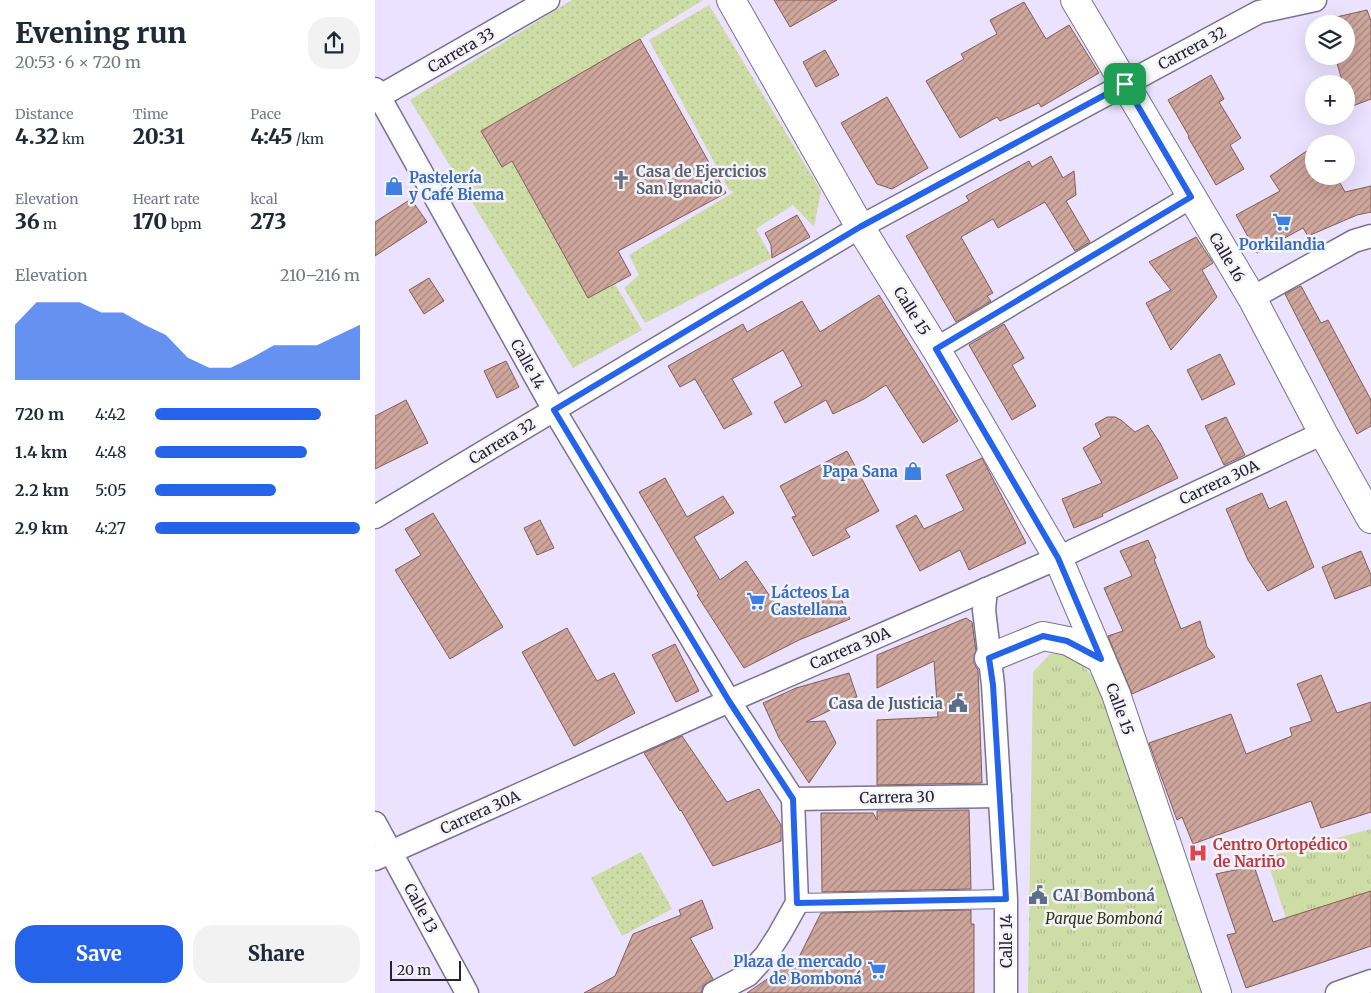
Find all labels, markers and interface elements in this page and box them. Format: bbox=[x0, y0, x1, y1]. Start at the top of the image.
text: Evening run bbox=[15, 15, 186, 51]
map controls bbox=[1305, 15, 1355, 185]
button: layers bbox=[1305, 15, 1355, 65]
button: share bbox=[308, 17, 360, 69]
street label: Carrera 32 bbox=[1155, 22, 1229, 74]
street label: Carrera 33 bbox=[424, 23, 498, 77]
text: 20:53 · 6 × 720 m bbox=[15, 52, 141, 72]
pin bbox=[1104, 63, 1146, 105]
icon: arrive bbox=[1111, 70, 1139, 98]
button: + bbox=[1305, 75, 1355, 125]
text: Distance bbox=[15, 105, 74, 123]
text: Time bbox=[133, 105, 168, 123]
text: Pace bbox=[250, 105, 281, 123]
text: 4.32 bbox=[15, 123, 59, 150]
text: 20:31 bbox=[133, 123, 185, 150]
text: 4:45 bbox=[250, 123, 292, 150]
text: km bbox=[59, 130, 85, 148]
text: /km bbox=[292, 130, 324, 148]
button: − bbox=[1305, 135, 1355, 185]
place label: Casa de Ejercicios San Ignacio bbox=[636, 162, 767, 198]
place label: Pastelería y Café Biema bbox=[409, 168, 505, 204]
church icon: Casa de Ejercicios San Ignacio bbox=[610, 169, 632, 191]
shop icon: Pastelería y Café Biema bbox=[383, 175, 405, 197]
text: Elevation bbox=[15, 190, 79, 208]
text: Heart rate bbox=[133, 190, 200, 208]
text: kcal bbox=[250, 190, 278, 208]
text: 36 bbox=[15, 208, 40, 235]
text: 170 bbox=[133, 208, 167, 235]
text: 273 bbox=[250, 208, 286, 235]
supermarket icon: Porkilandia bbox=[1271, 211, 1293, 233]
text: m bbox=[40, 215, 57, 233]
text: bpm bbox=[167, 215, 202, 233]
street label: Calle 16 bbox=[1205, 229, 1249, 285]
place label: Porkilandia bbox=[1239, 235, 1326, 254]
text: Elevation bbox=[15, 265, 88, 285]
text: 210–216 m bbox=[280, 265, 360, 285]
street label: Calle 15 bbox=[890, 283, 934, 339]
street label: Calle 14 bbox=[507, 336, 549, 392]
text: 720 m bbox=[15, 404, 64, 424]
text: 4:42 bbox=[95, 404, 126, 424]
street label: Carrera 32 bbox=[465, 414, 539, 468]
text: 1.4 km bbox=[15, 442, 67, 462]
text: 4:48 bbox=[95, 442, 127, 462]
street label: Carrera 30A bbox=[1176, 455, 1262, 509]
shop icon: Papa Sana bbox=[902, 460, 924, 482]
place label: Papa Sana bbox=[822, 462, 899, 481]
text: 2.2 km bbox=[15, 480, 69, 500]
text: 5:05 bbox=[95, 480, 127, 500]
text: 2.9 km bbox=[15, 518, 68, 538]
text: 4:27 bbox=[95, 518, 126, 538]
place label: Lácteos La Castellana bbox=[771, 583, 850, 619]
supermarket icon: Lácteos La Castellana bbox=[745, 590, 767, 612]
street label: Carrera 30A bbox=[807, 622, 893, 673]
street label: Calle 15 bbox=[1102, 680, 1138, 738]
public building icon: Casa de Justicia bbox=[947, 692, 969, 714]
place label: Casa de Justicia bbox=[829, 694, 944, 713]
street label: Carrera 30A bbox=[437, 786, 523, 838]
street label: Carrera 30 bbox=[859, 787, 935, 807]
place label: Centro Ortopédico de Nariño bbox=[1213, 835, 1348, 871]
hospital icon: Centro Ortopédico de Nariño bbox=[1187, 842, 1209, 864]
street label: Calle 13 bbox=[400, 880, 442, 936]
public building icon: CAI Bomboná bbox=[1027, 884, 1049, 906]
place label: CAI Bomboná bbox=[1053, 886, 1156, 905]
park label: Parque Bomboná bbox=[1045, 909, 1163, 928]
street label: Calle 14 bbox=[997, 914, 1016, 968]
button: Save bbox=[15, 925, 183, 983]
button: Share bbox=[193, 925, 360, 983]
place label: Plaza de mercado de Bomboná bbox=[733, 952, 863, 988]
scale bar bbox=[390, 958, 461, 981]
supermarket icon: Plaza de mercado de Bomboná bbox=[866, 959, 888, 981]
text: 20 m bbox=[397, 961, 431, 979]

